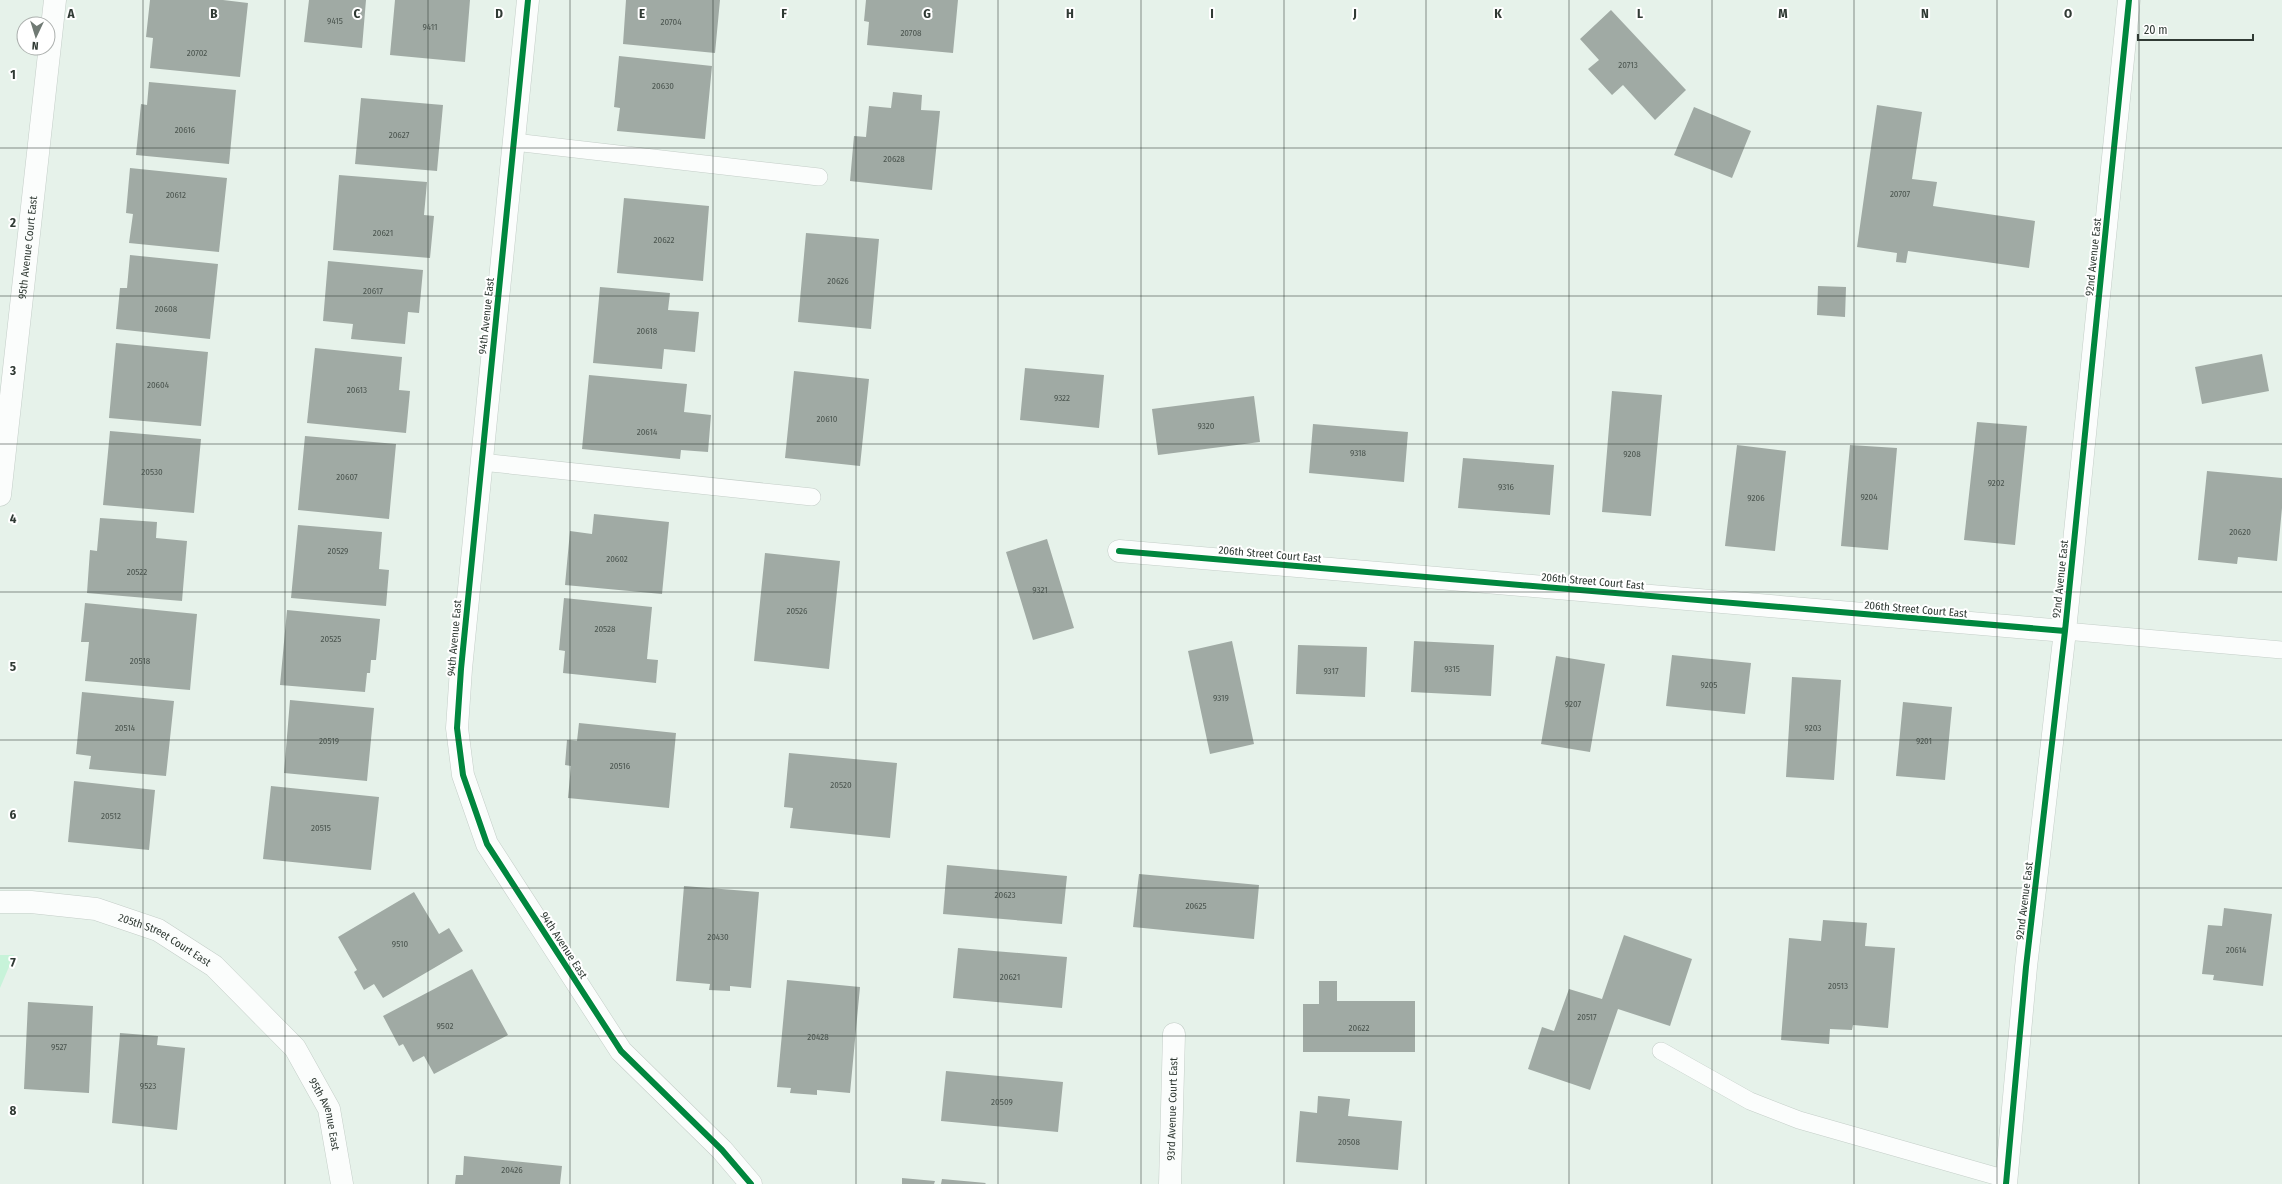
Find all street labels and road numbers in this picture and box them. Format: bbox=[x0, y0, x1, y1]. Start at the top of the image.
street label: 95th Avenue Court East bbox=[16, 195, 40, 300]
street label: 92nd Avenue East bbox=[2083, 217, 2104, 297]
street label: 94th Avenue East bbox=[476, 277, 497, 355]
street label: 92nd Avenue East bbox=[2050, 539, 2071, 619]
street label: 206th Street Court East bbox=[1218, 544, 1322, 566]
street label: 206th Street Court East bbox=[1541, 571, 1645, 593]
street label: 94th Avenue East bbox=[445, 599, 464, 677]
street label: 206th Street Court East bbox=[1864, 599, 1968, 621]
street label: 92nd Avenue East bbox=[2013, 861, 2036, 941]
street label: 94th Avenue East bbox=[537, 910, 590, 981]
street label: 205th Street Court East bbox=[117, 911, 213, 969]
street label: 93rd Avenue Court East bbox=[1165, 1057, 1180, 1161]
street label: 95th Avenue East bbox=[306, 1076, 342, 1152]

